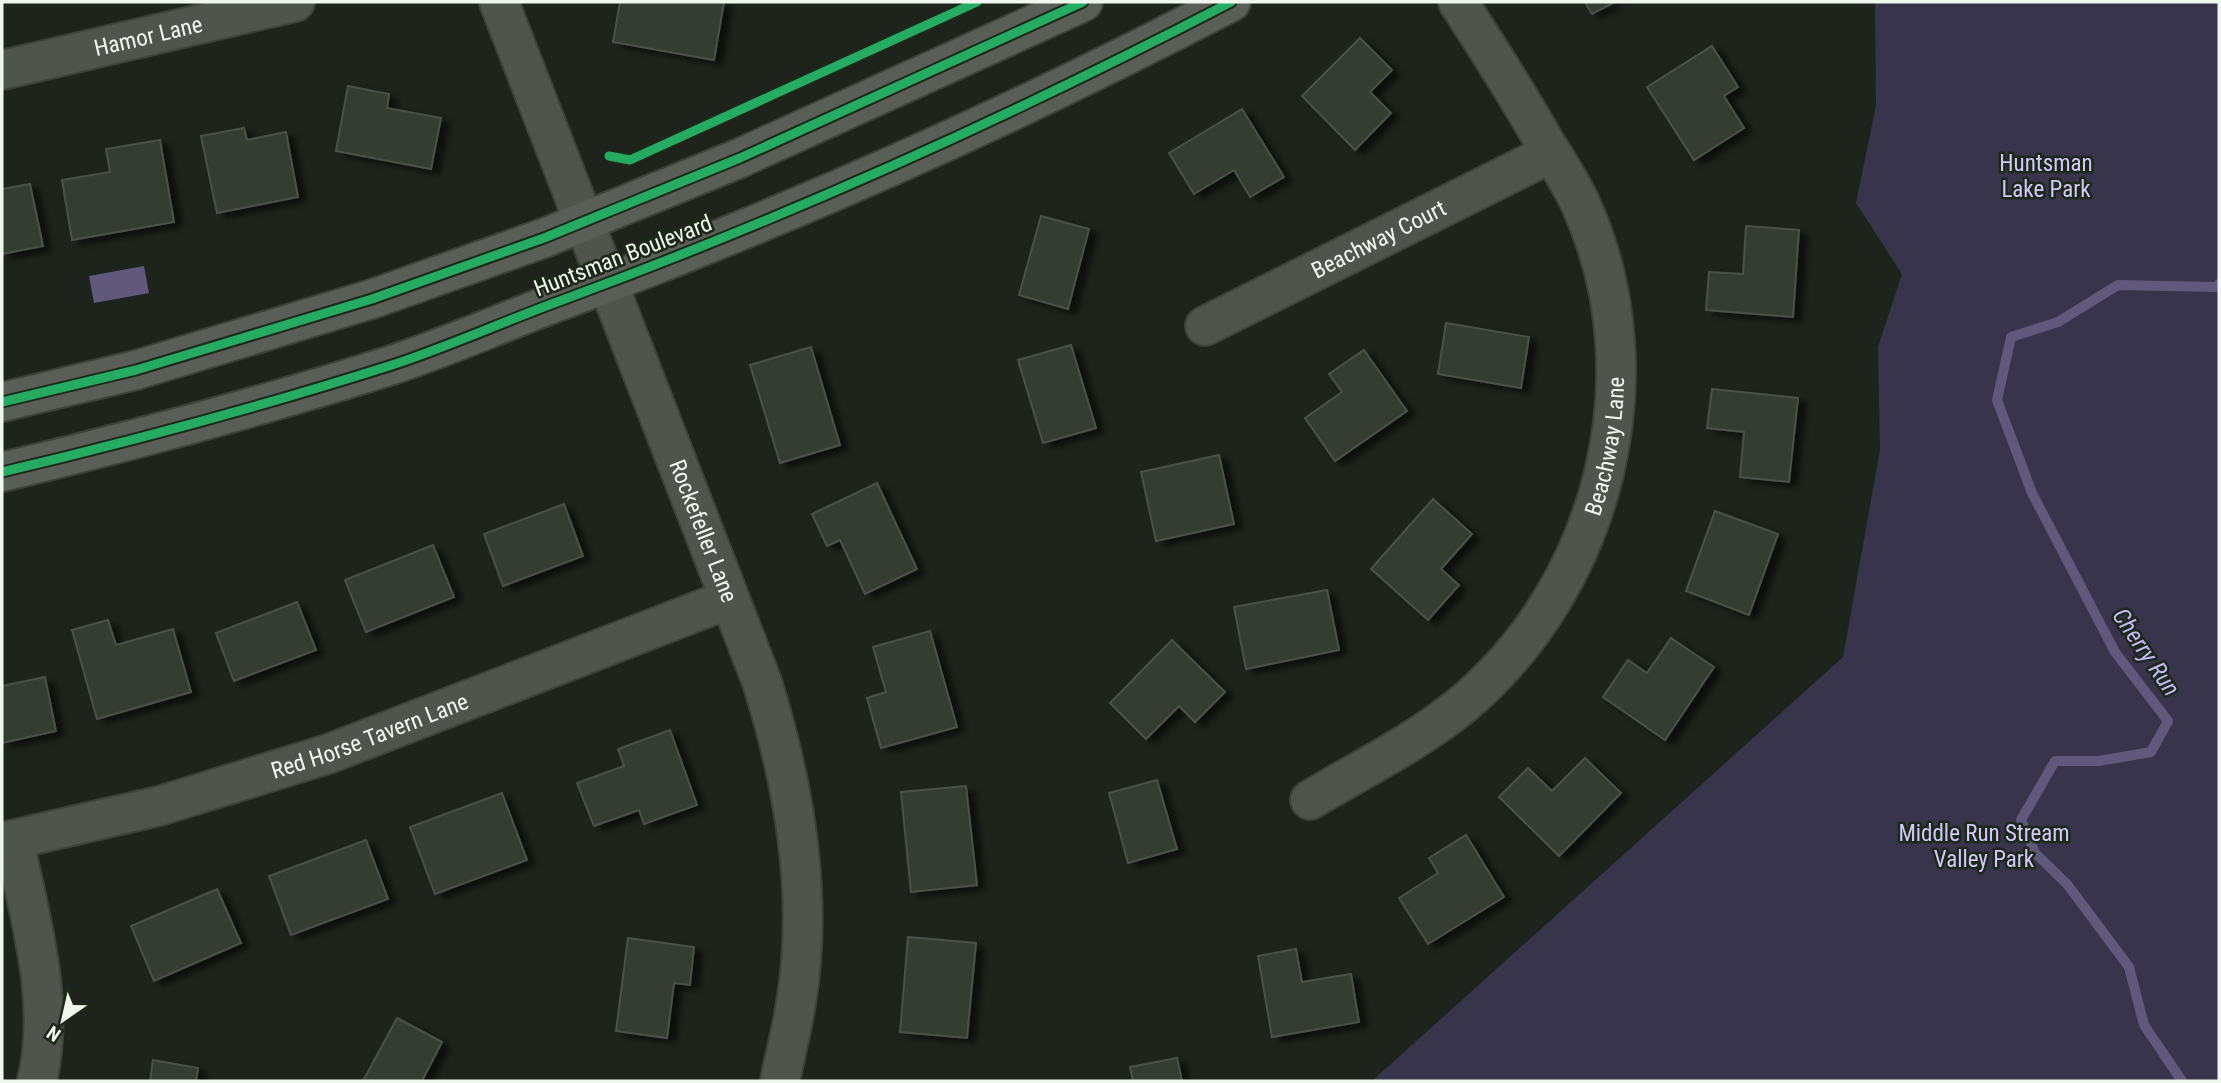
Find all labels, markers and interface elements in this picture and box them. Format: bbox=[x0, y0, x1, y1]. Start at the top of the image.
street label: Hamor Lane bbox=[91, 10, 205, 62]
park label: Huntsman Lake Park bbox=[1999, 150, 2093, 203]
street label: Beachway Court bbox=[1307, 194, 1450, 284]
street label: Huntsman Boulevard bbox=[530, 210, 716, 302]
street label: Beachway Lane bbox=[1579, 376, 1630, 519]
street label: Rockefeller Lane bbox=[664, 456, 743, 606]
water label: Cherry Run bbox=[2106, 603, 2186, 701]
street label: Red Horse Tavern Lane bbox=[268, 688, 472, 784]
park label: Middle Run Stream Valley Park bbox=[1898, 820, 2070, 873]
north arrow bbox=[28, 985, 98, 1055]
text: N bbox=[43, 1021, 65, 1046]

